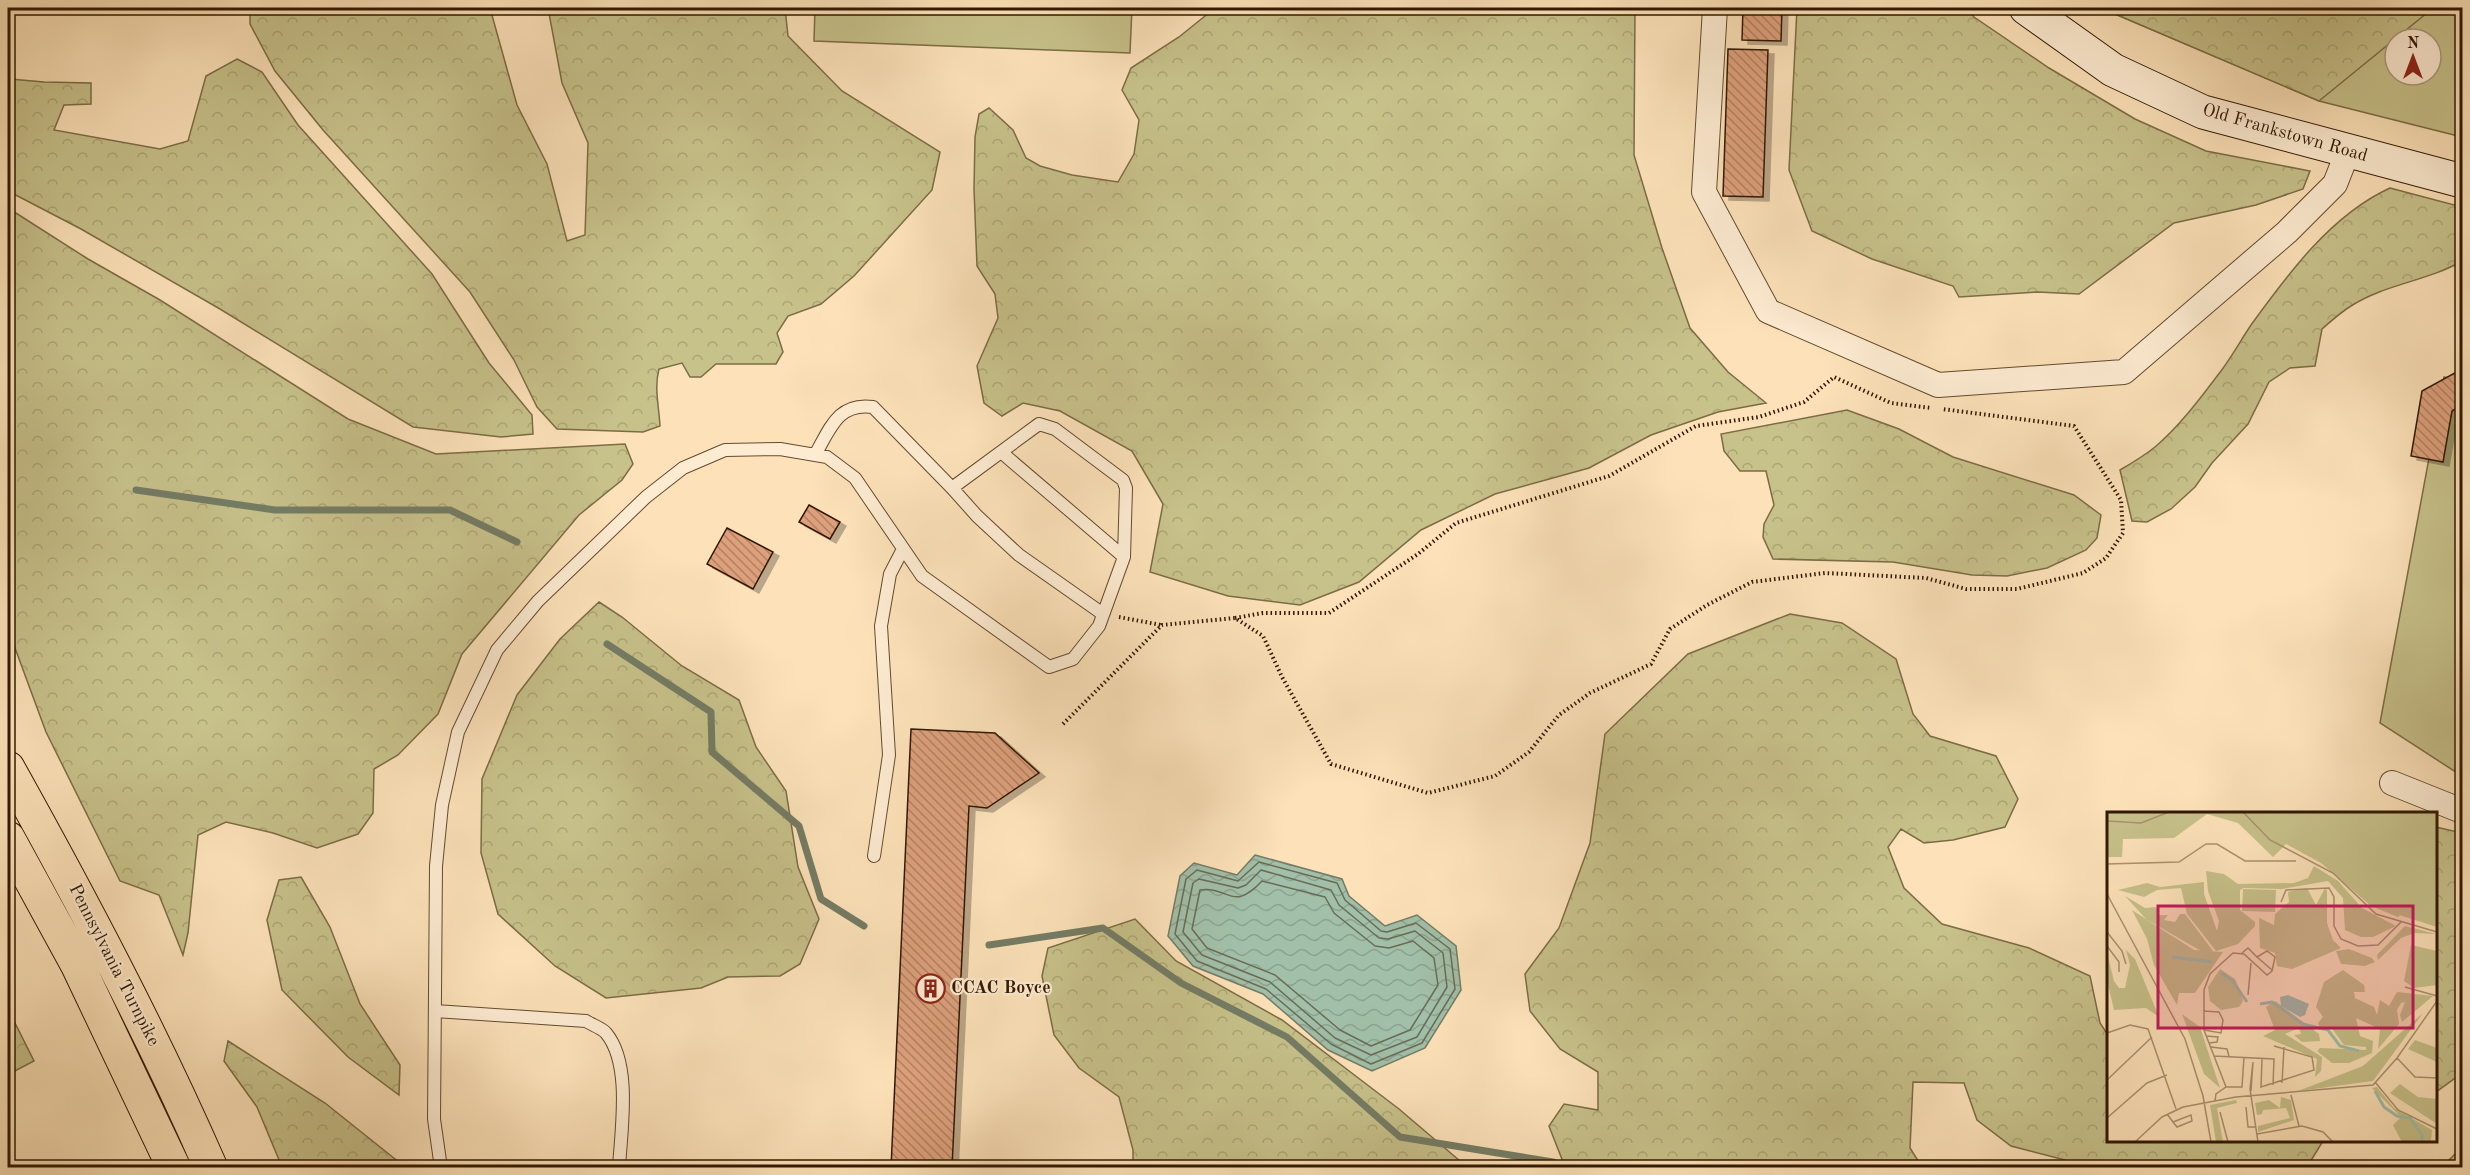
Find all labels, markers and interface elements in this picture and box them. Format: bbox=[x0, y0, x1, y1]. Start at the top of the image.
north arrow bbox=[2383, 27, 2443, 87]
text: N bbox=[2407, 36, 2420, 52]
street label: Old Frankstown Road bbox=[2200, 101, 2370, 165]
inset map bbox=[2107, 812, 2437, 1142]
street label: Pennsylvania Turnpike bbox=[65, 881, 163, 1049]
building icon: CCAC Boyce bbox=[914, 972, 946, 1004]
place label: CCAC Boyce bbox=[951, 979, 1051, 997]

